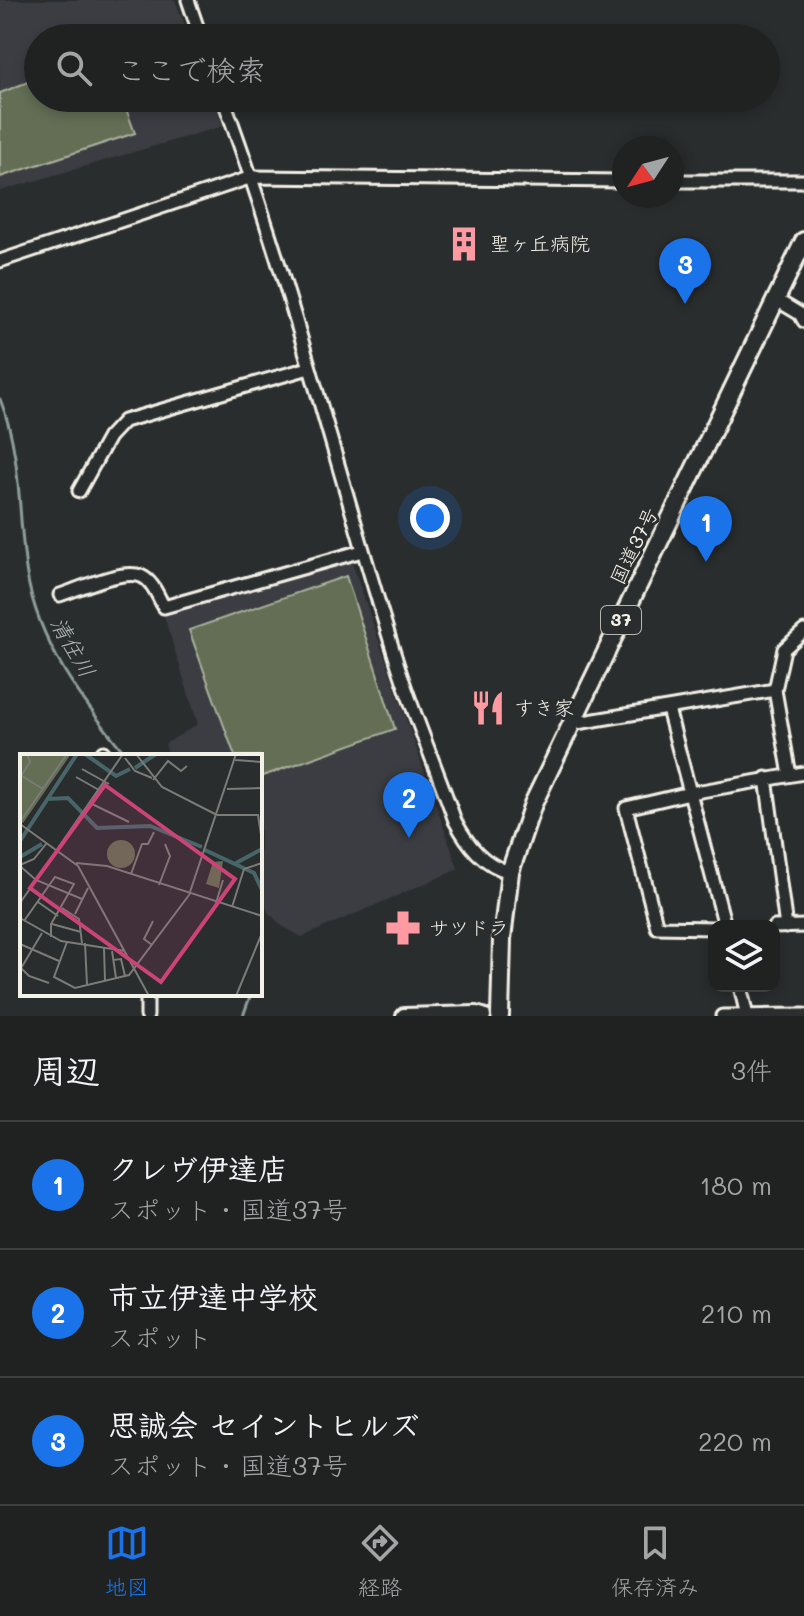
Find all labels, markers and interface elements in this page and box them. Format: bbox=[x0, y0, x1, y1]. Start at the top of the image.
search box bbox=[24, 24, 780, 112]
icon: search bbox=[52, 46, 96, 90]
text: ここで検索 bbox=[116, 49, 266, 89]
north arrow bbox=[612, 136, 684, 208]
building icon: 聖ヶ丘病院 bbox=[445, 225, 483, 263]
place label: 聖ヶ丘病院 bbox=[490, 230, 590, 256]
pin: 3 bbox=[659, 238, 711, 304]
pin: 1 bbox=[680, 496, 732, 562]
your location bbox=[410, 498, 450, 538]
street label: 国道37号 bbox=[603, 503, 663, 588]
road number: 37 bbox=[601, 606, 641, 634]
water label: 清住川 bbox=[44, 611, 102, 683]
restaurant icon: すき家 bbox=[469, 689, 507, 727]
place label: すき家 bbox=[514, 694, 574, 720]
inset map bbox=[20, 754, 262, 996]
pin: 2 bbox=[383, 772, 435, 838]
pharmacy icon: サツドラ bbox=[384, 909, 422, 947]
place label: サツドラ bbox=[429, 914, 509, 940]
map controls bbox=[708, 920, 780, 992]
button: layers bbox=[708, 920, 780, 992]
text: 周辺 bbox=[32, 1047, 100, 1092]
text: 3件 bbox=[731, 1053, 772, 1087]
text: クレヴ伊達店 bbox=[108, 1148, 288, 1188]
text: 1 bbox=[52, 1168, 64, 1202]
text: 180 m bbox=[700, 1168, 772, 1202]
text: スポット · 国道37号 bbox=[108, 1192, 348, 1226]
text: 市立伊達中学校 bbox=[108, 1276, 318, 1316]
text: 2 bbox=[51, 1296, 65, 1330]
text: 210 m bbox=[701, 1296, 772, 1330]
text: スポット bbox=[108, 1320, 212, 1354]
text: 思誠会 セイントヒルズ bbox=[108, 1404, 419, 1444]
text: 3 bbox=[50, 1424, 66, 1458]
text: 220 m bbox=[698, 1424, 772, 1458]
text: スポット · 国道37号 bbox=[108, 1448, 348, 1482]
tab: 地図 bbox=[105, 1521, 149, 1601]
tab: 経路 bbox=[358, 1521, 402, 1601]
tab: 保存済み bbox=[611, 1521, 699, 1601]

